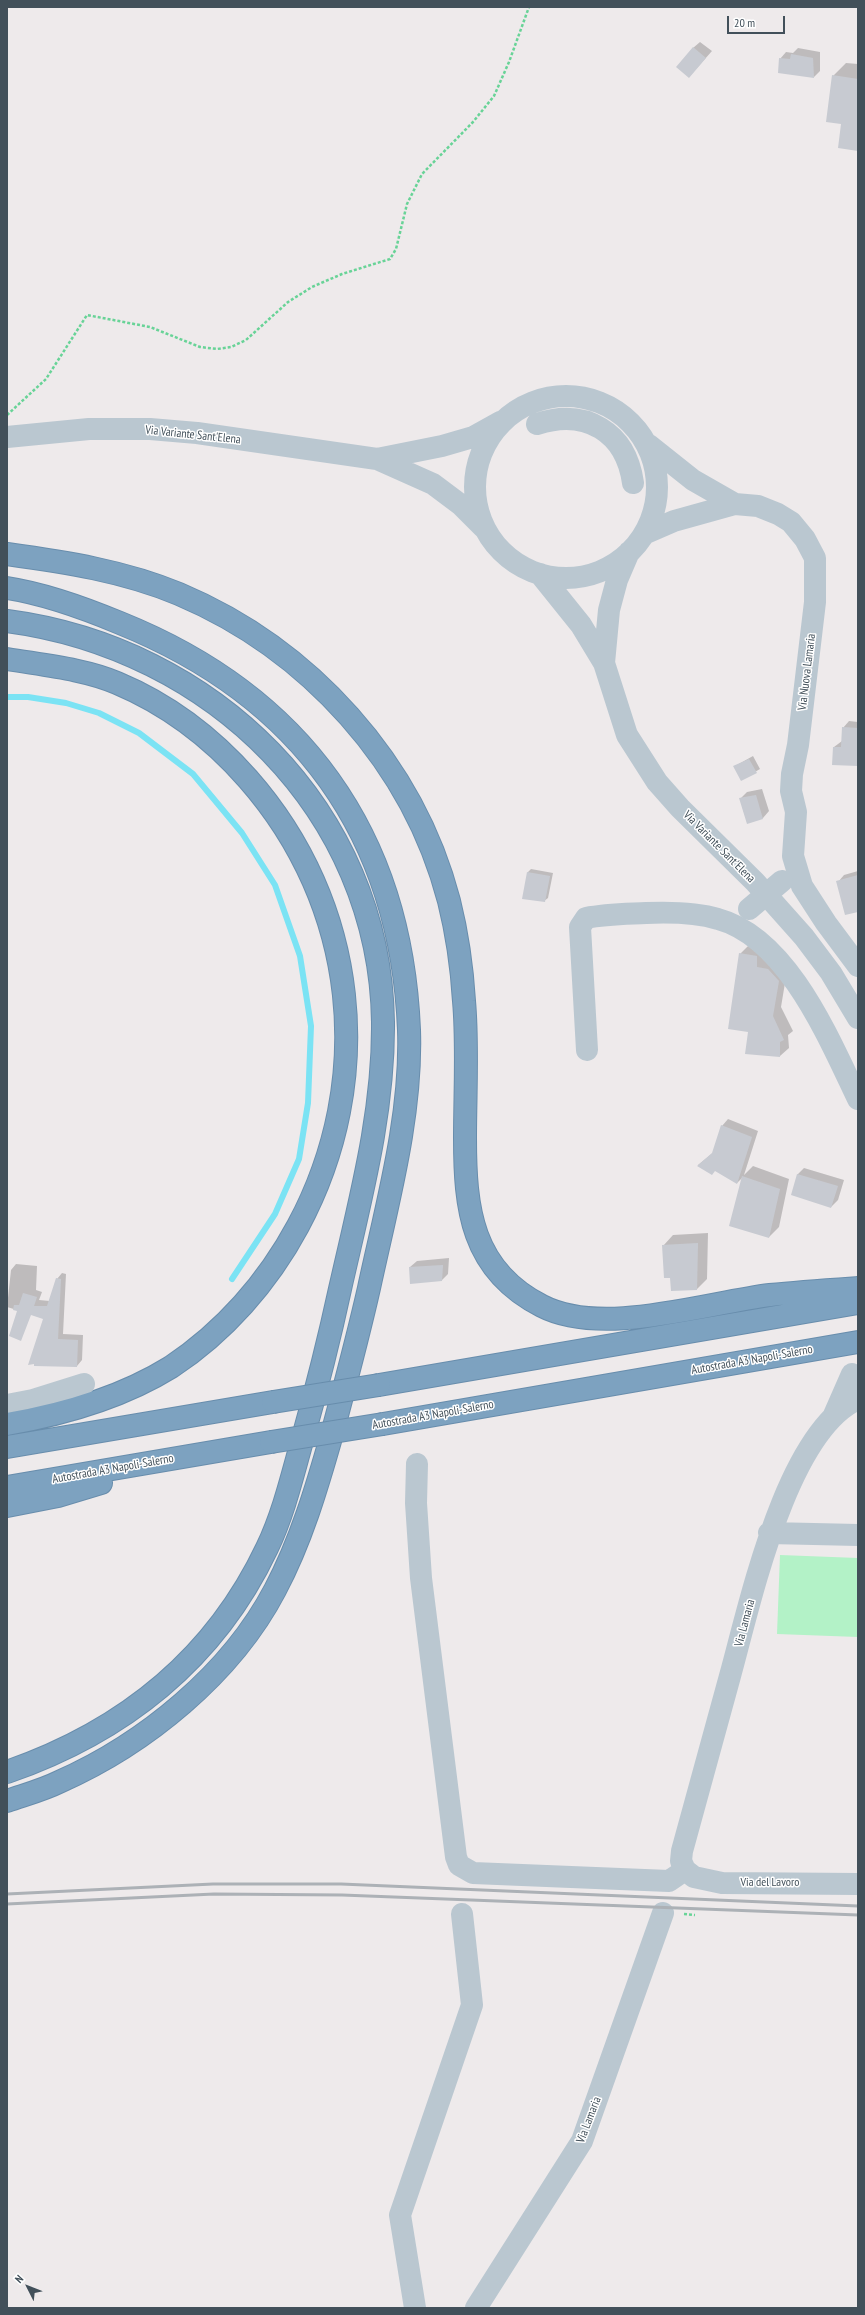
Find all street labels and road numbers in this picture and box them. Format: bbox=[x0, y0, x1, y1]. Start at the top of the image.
street label: Via Variante Sant'Elena bbox=[145, 423, 241, 447]
street label: Via Nuova Lamaria bbox=[795, 633, 819, 711]
street label: Via Variante Sant'Elena bbox=[680, 808, 758, 886]
street label: Autostrada A3 Napoli-Salerno bbox=[690, 1342, 814, 1378]
street label: Autostrada A3 Napoli-Salerno bbox=[371, 1397, 495, 1433]
street label: Autostrada A3 Napoli-Salerno bbox=[51, 1451, 175, 1487]
street label: Via Lamaria bbox=[732, 1598, 758, 1648]
street label: Via del Lavoro bbox=[741, 1876, 799, 1890]
street label: Via Lamaria bbox=[574, 2095, 604, 2145]

